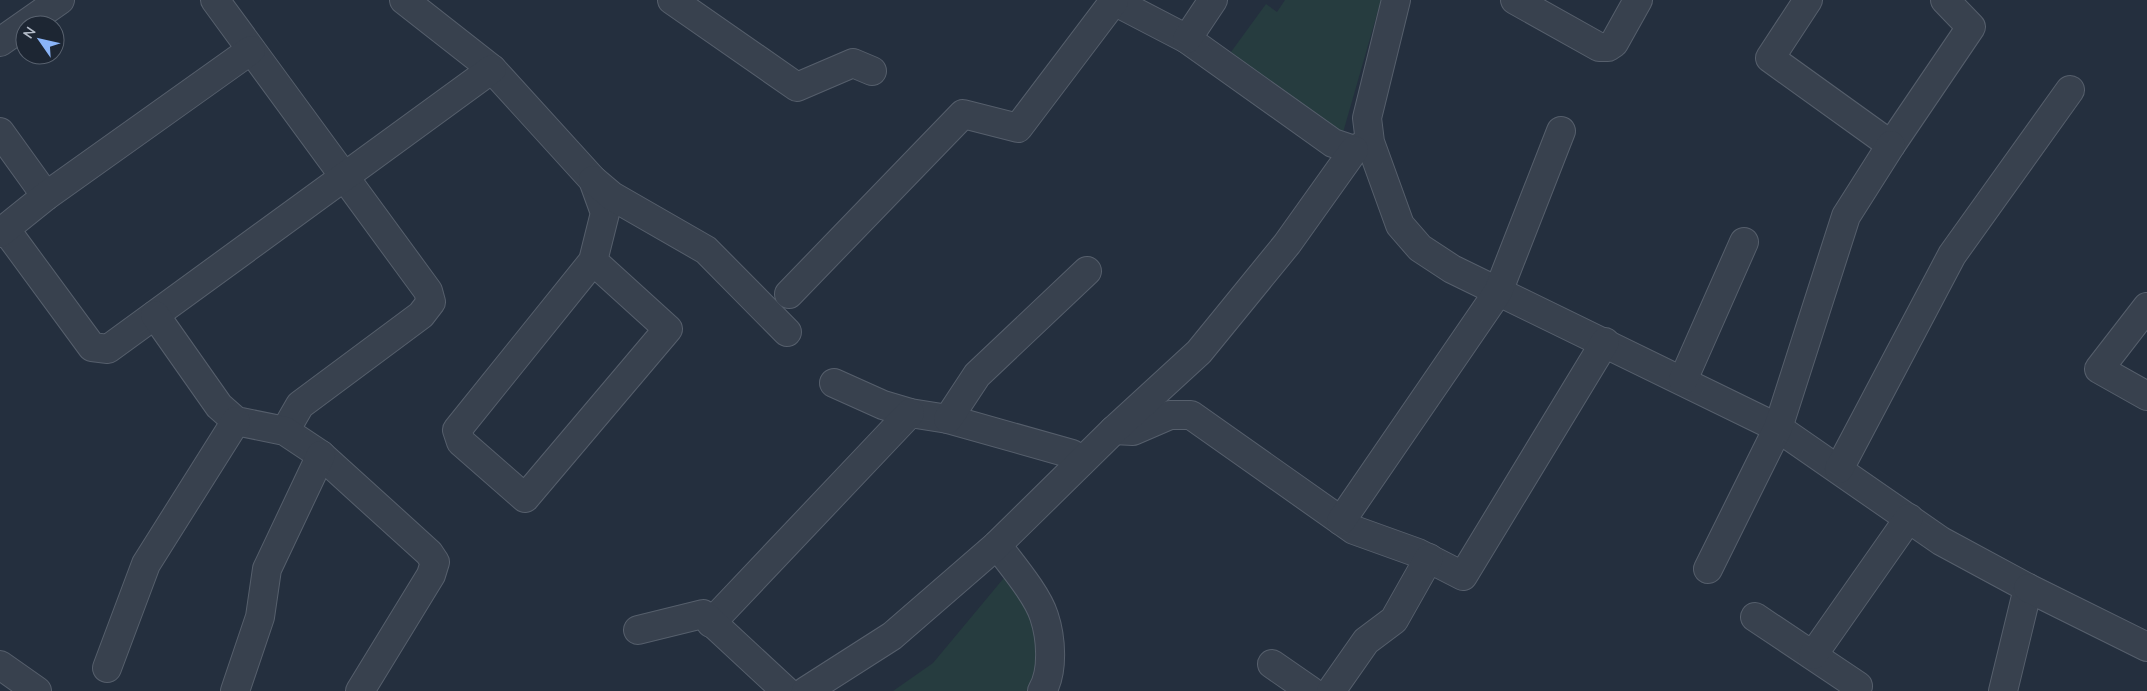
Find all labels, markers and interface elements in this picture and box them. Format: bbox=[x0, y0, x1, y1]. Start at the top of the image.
north arrow bbox=[15, 15, 65, 65]
text: N bbox=[19, 23, 40, 43]

